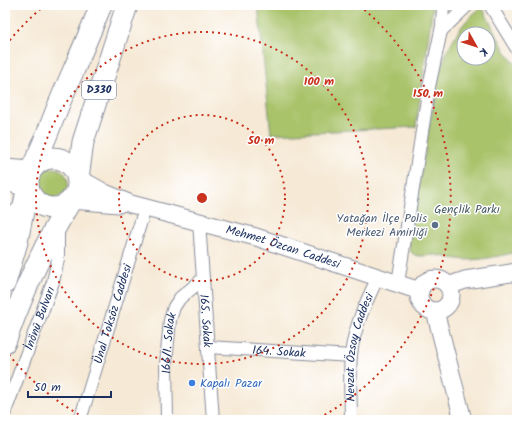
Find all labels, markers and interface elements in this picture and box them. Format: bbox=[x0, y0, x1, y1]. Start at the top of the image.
north arrow bbox=[456, 26, 496, 66]
text: K bbox=[474, 43, 492, 60]
text: 100 m bbox=[304, 72, 334, 91]
road number: D330 bbox=[82, 81, 116, 99]
text: 150 m bbox=[413, 84, 443, 103]
text: 50 m bbox=[247, 131, 275, 150]
centre of rings bbox=[195, 191, 209, 205]
park label: Gençlik Parkı bbox=[434, 200, 500, 219]
place label: Yatağan İlçe Polis Merkezi Amirliği bbox=[337, 209, 428, 242]
street label: Mehmet Özcan Caddesi bbox=[224, 220, 344, 274]
marker: Yatağan İlçe Polis Merkezi Amirliği bbox=[430, 220, 440, 230]
street label: Ünal Toksöz Caddesi bbox=[88, 261, 137, 366]
street label: İnönü Bulvarı bbox=[19, 284, 60, 353]
street label: Nevzat Özsoy Caddesi bbox=[341, 289, 379, 402]
street label: 165. Sokak bbox=[195, 293, 217, 348]
street label: 166/1. Sokak bbox=[156, 310, 181, 374]
street label: 164. Sokak bbox=[252, 340, 307, 363]
scale bar bbox=[28, 373, 111, 399]
place label: Kapalı Pazar bbox=[200, 374, 263, 393]
text: 50 m bbox=[34, 378, 61, 397]
marker: Kapalı Pazar bbox=[187, 378, 197, 388]

